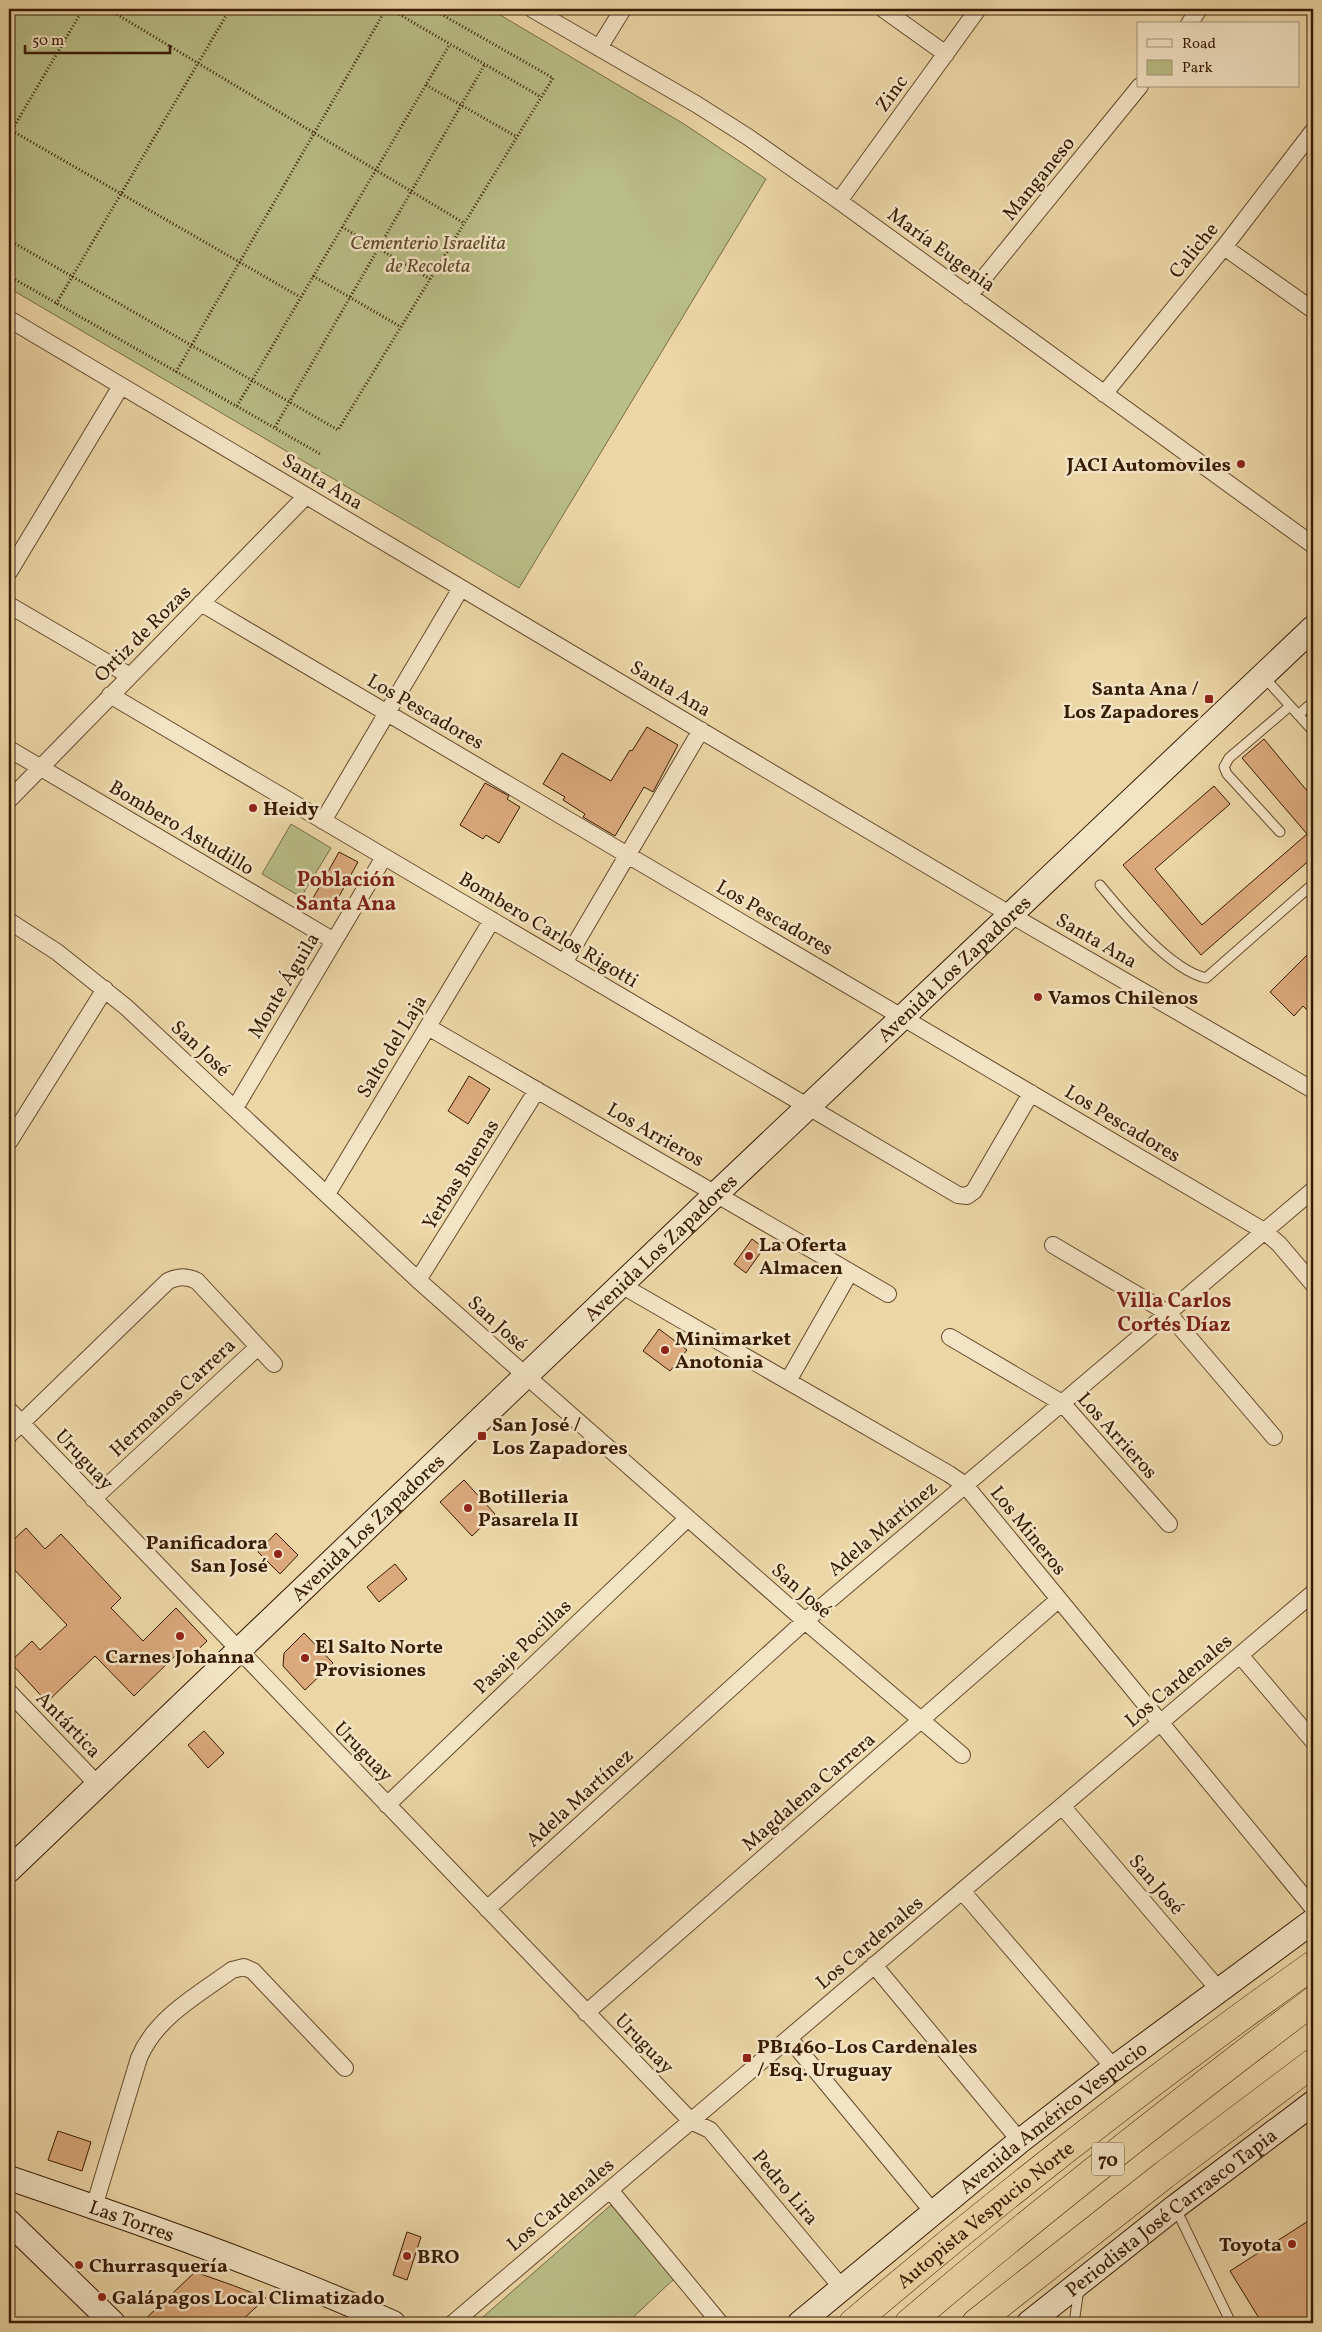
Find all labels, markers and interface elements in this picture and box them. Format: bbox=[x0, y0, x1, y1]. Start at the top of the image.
scale bar bbox=[25, 22, 170, 54]
legend bbox=[1137, 22, 1300, 88]
text: 50 m bbox=[32, 31, 64, 52]
text: Road bbox=[1182, 34, 1216, 55]
text: Park bbox=[1182, 58, 1213, 79]
street label: Zinc bbox=[870, 70, 916, 118]
street label: Manganeso bbox=[997, 131, 1082, 227]
street label: María Eugenia bbox=[881, 202, 1001, 300]
street label: Caliche bbox=[1163, 217, 1226, 285]
park label: Cementerio Israelita de Recoleta bbox=[350, 230, 506, 281]
street label: Santa Ana bbox=[276, 448, 368, 518]
place label: JACI Automoviles bbox=[1066, 452, 1231, 480]
marker: JACI Automoviles bbox=[1235, 458, 1247, 470]
street label: Ortiz de Rozas bbox=[89, 580, 198, 689]
street label: Santa Ana bbox=[624, 655, 716, 725]
street label: Los Pescadores bbox=[361, 668, 489, 758]
place label: Santa Ana / Los Zapadores bbox=[1063, 676, 1199, 727]
marker: Santa Ana / Los Zapadores bbox=[1203, 693, 1215, 705]
street label: Bombero Astudillo bbox=[103, 774, 259, 883]
place label: Heidy bbox=[263, 796, 319, 824]
marker: Heidy bbox=[247, 802, 259, 814]
district label: Población Santa Ana bbox=[296, 866, 396, 919]
street label: Bombero Carlos Rigotti bbox=[453, 866, 643, 996]
street label: Los Pescadores bbox=[710, 874, 838, 964]
street label: Avenida Los Zapadores bbox=[872, 890, 1038, 1050]
street label: Santa Ana bbox=[1050, 907, 1142, 976]
street label: Monte Águila bbox=[242, 928, 327, 1044]
place label: Vamos Chilenos bbox=[1048, 985, 1198, 1013]
street label: Salto del Laja bbox=[351, 990, 435, 1104]
marker: Vamos Chilenos bbox=[1032, 991, 1044, 1003]
street label: San José bbox=[164, 1015, 236, 1084]
street label: Los Pescadores bbox=[1059, 1079, 1185, 1170]
street label: Los Arrieros bbox=[601, 1097, 709, 1175]
street label: Yerbas Buenas bbox=[416, 1114, 507, 1236]
street label: Avenida Los Zapadores bbox=[579, 1169, 745, 1329]
place label: La Oferta Almacen bbox=[759, 1232, 847, 1283]
marker: La Oferta Almacen bbox=[743, 1250, 755, 1262]
district label: Villa Carlos Cortés Díaz bbox=[1117, 1287, 1231, 1340]
street label: San José bbox=[460, 1290, 533, 1359]
place label: Minimarket Anotonia bbox=[675, 1326, 791, 1377]
street label: Hermanos Carrera bbox=[104, 1333, 243, 1464]
marker: Minimarket Anotonia bbox=[659, 1344, 671, 1356]
street label: Los Arrieros bbox=[1070, 1387, 1163, 1486]
place label: San José / Los Zapadores bbox=[492, 1412, 628, 1463]
street label: Uruguay bbox=[48, 1423, 119, 1497]
marker: San José / Los Zapadores bbox=[476, 1430, 488, 1442]
street label: Avenida Los Zapadores bbox=[286, 1448, 452, 1609]
street label: Adela Martínez bbox=[822, 1475, 944, 1584]
street label: Los Mineros bbox=[983, 1480, 1072, 1582]
place label: Botilleria Pasarela II bbox=[478, 1484, 579, 1535]
marker: Botilleria Pasarela II bbox=[462, 1502, 474, 1514]
place label: Panificadora San José bbox=[146, 1530, 268, 1581]
marker: Panificadora San José bbox=[272, 1548, 284, 1560]
street label: San José bbox=[764, 1557, 837, 1626]
street label: Pasaje Pocillas bbox=[468, 1593, 579, 1701]
street label: Los Cardenales bbox=[1120, 1628, 1239, 1735]
marker: Carnes Johanna bbox=[174, 1630, 186, 1642]
place label: El Salto Norte Provisiones bbox=[315, 1634, 443, 1685]
place label: Carnes Johanna bbox=[105, 1644, 255, 1672]
marker: El Salto Norte Provisiones bbox=[299, 1652, 311, 1664]
street label: Antártica bbox=[29, 1686, 107, 1765]
street label: Uruguay bbox=[326, 1716, 399, 1789]
street label: Magdalena Carrera bbox=[736, 1726, 882, 1859]
street label: Adela Martínez bbox=[521, 1743, 640, 1854]
street label: San José bbox=[1121, 1849, 1190, 1922]
street label: Los Cardenales bbox=[811, 1890, 930, 1997]
street label: Uruguay bbox=[607, 2008, 680, 2081]
place label: PB1460-Los Cardenales / Esq. Uruguay bbox=[757, 2034, 977, 2085]
street label: Avenida Américo Vespucio bbox=[954, 2036, 1154, 2202]
marker: PB1460-Los Cardenales / Esq. Uruguay bbox=[741, 2052, 753, 2064]
street label: Periodista José Carrasco Tapia bbox=[1060, 2123, 1284, 2305]
street label: Autopista Vespucio Norte bbox=[891, 2136, 1081, 2296]
road number: 70 bbox=[1092, 2142, 1124, 2176]
street label: Pedro Lira bbox=[745, 2145, 824, 2232]
street label: Los Cardenales bbox=[502, 2152, 621, 2259]
street label: Las Torres bbox=[85, 2194, 178, 2250]
place label: Toyota bbox=[1219, 2232, 1282, 2260]
marker: Toyota bbox=[1286, 2238, 1298, 2250]
place label: BRO bbox=[417, 2244, 459, 2272]
marker: BRO bbox=[401, 2250, 413, 2262]
place label: Churrasquería bbox=[89, 2253, 228, 2281]
marker: Churrasquería bbox=[73, 2259, 85, 2271]
place label: Galápagos Local Climatizado bbox=[112, 2285, 385, 2313]
marker: Galápagos Local Climatizado bbox=[96, 2291, 108, 2303]

